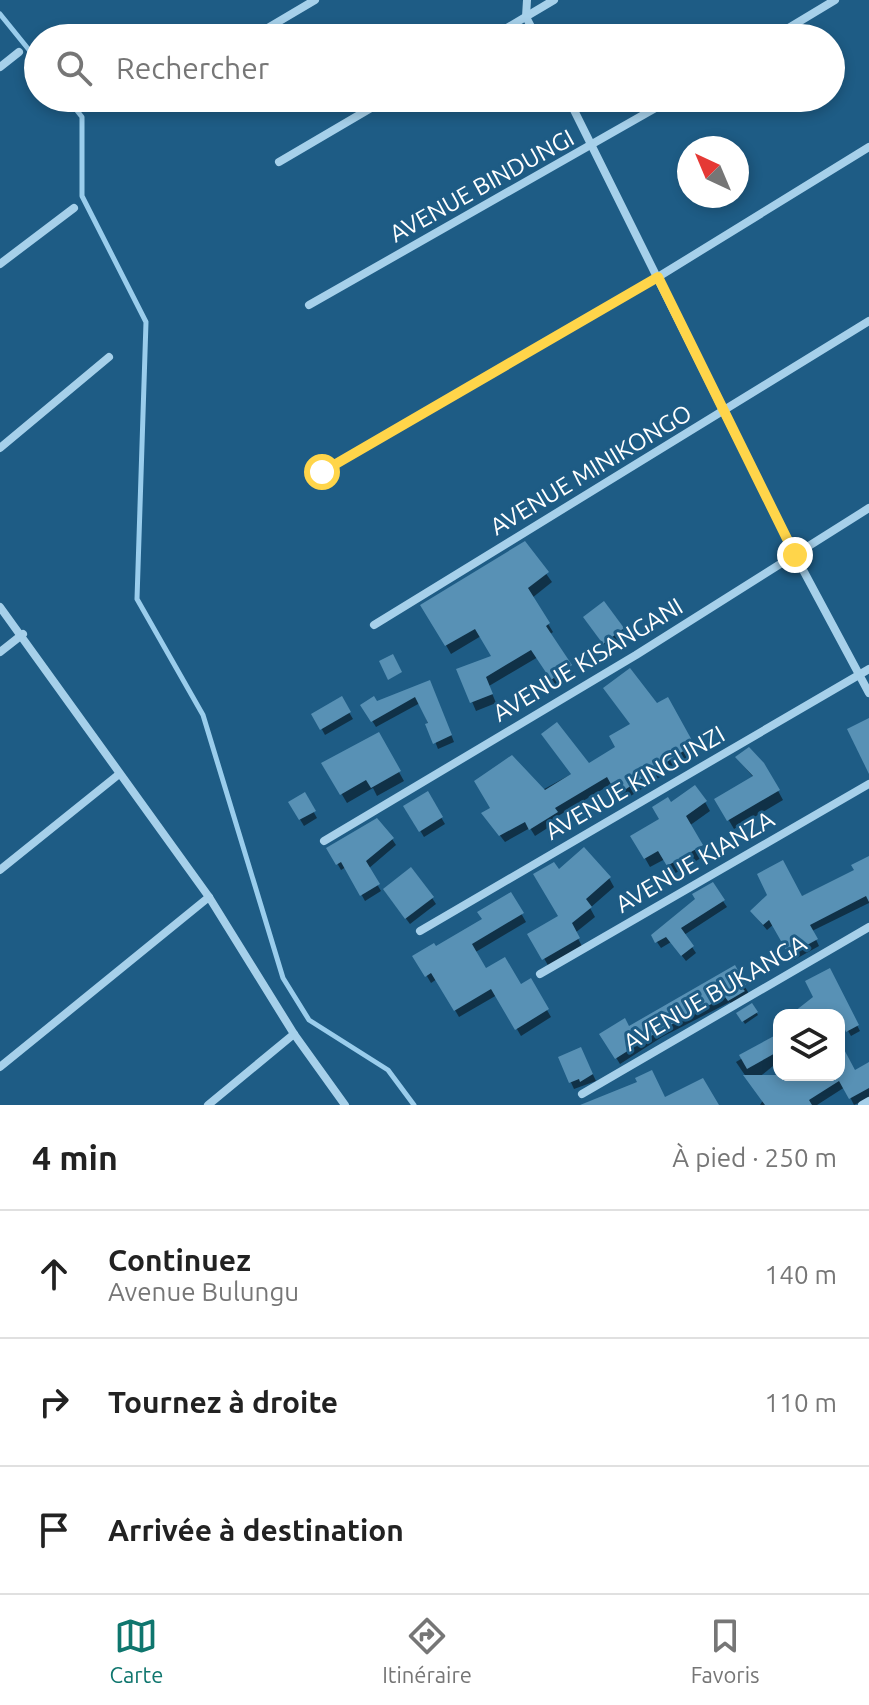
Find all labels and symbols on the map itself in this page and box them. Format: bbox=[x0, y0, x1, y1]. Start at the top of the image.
street label: AVENUE BINDUNGI bbox=[385, 124, 579, 247]
north arrow bbox=[677, 136, 749, 208]
street label: AVENUE MINIKONGO bbox=[485, 399, 696, 540]
route start bbox=[304, 454, 340, 490]
route end bbox=[777, 537, 813, 573]
street label: AVENUE KISANGANI bbox=[488, 592, 687, 727]
street label: AVENUE KINGUNZI bbox=[540, 720, 729, 845]
street label: AVENUE KIANZA bbox=[611, 805, 779, 918]
street label: AVENUE BUKANGA bbox=[618, 929, 811, 1056]

